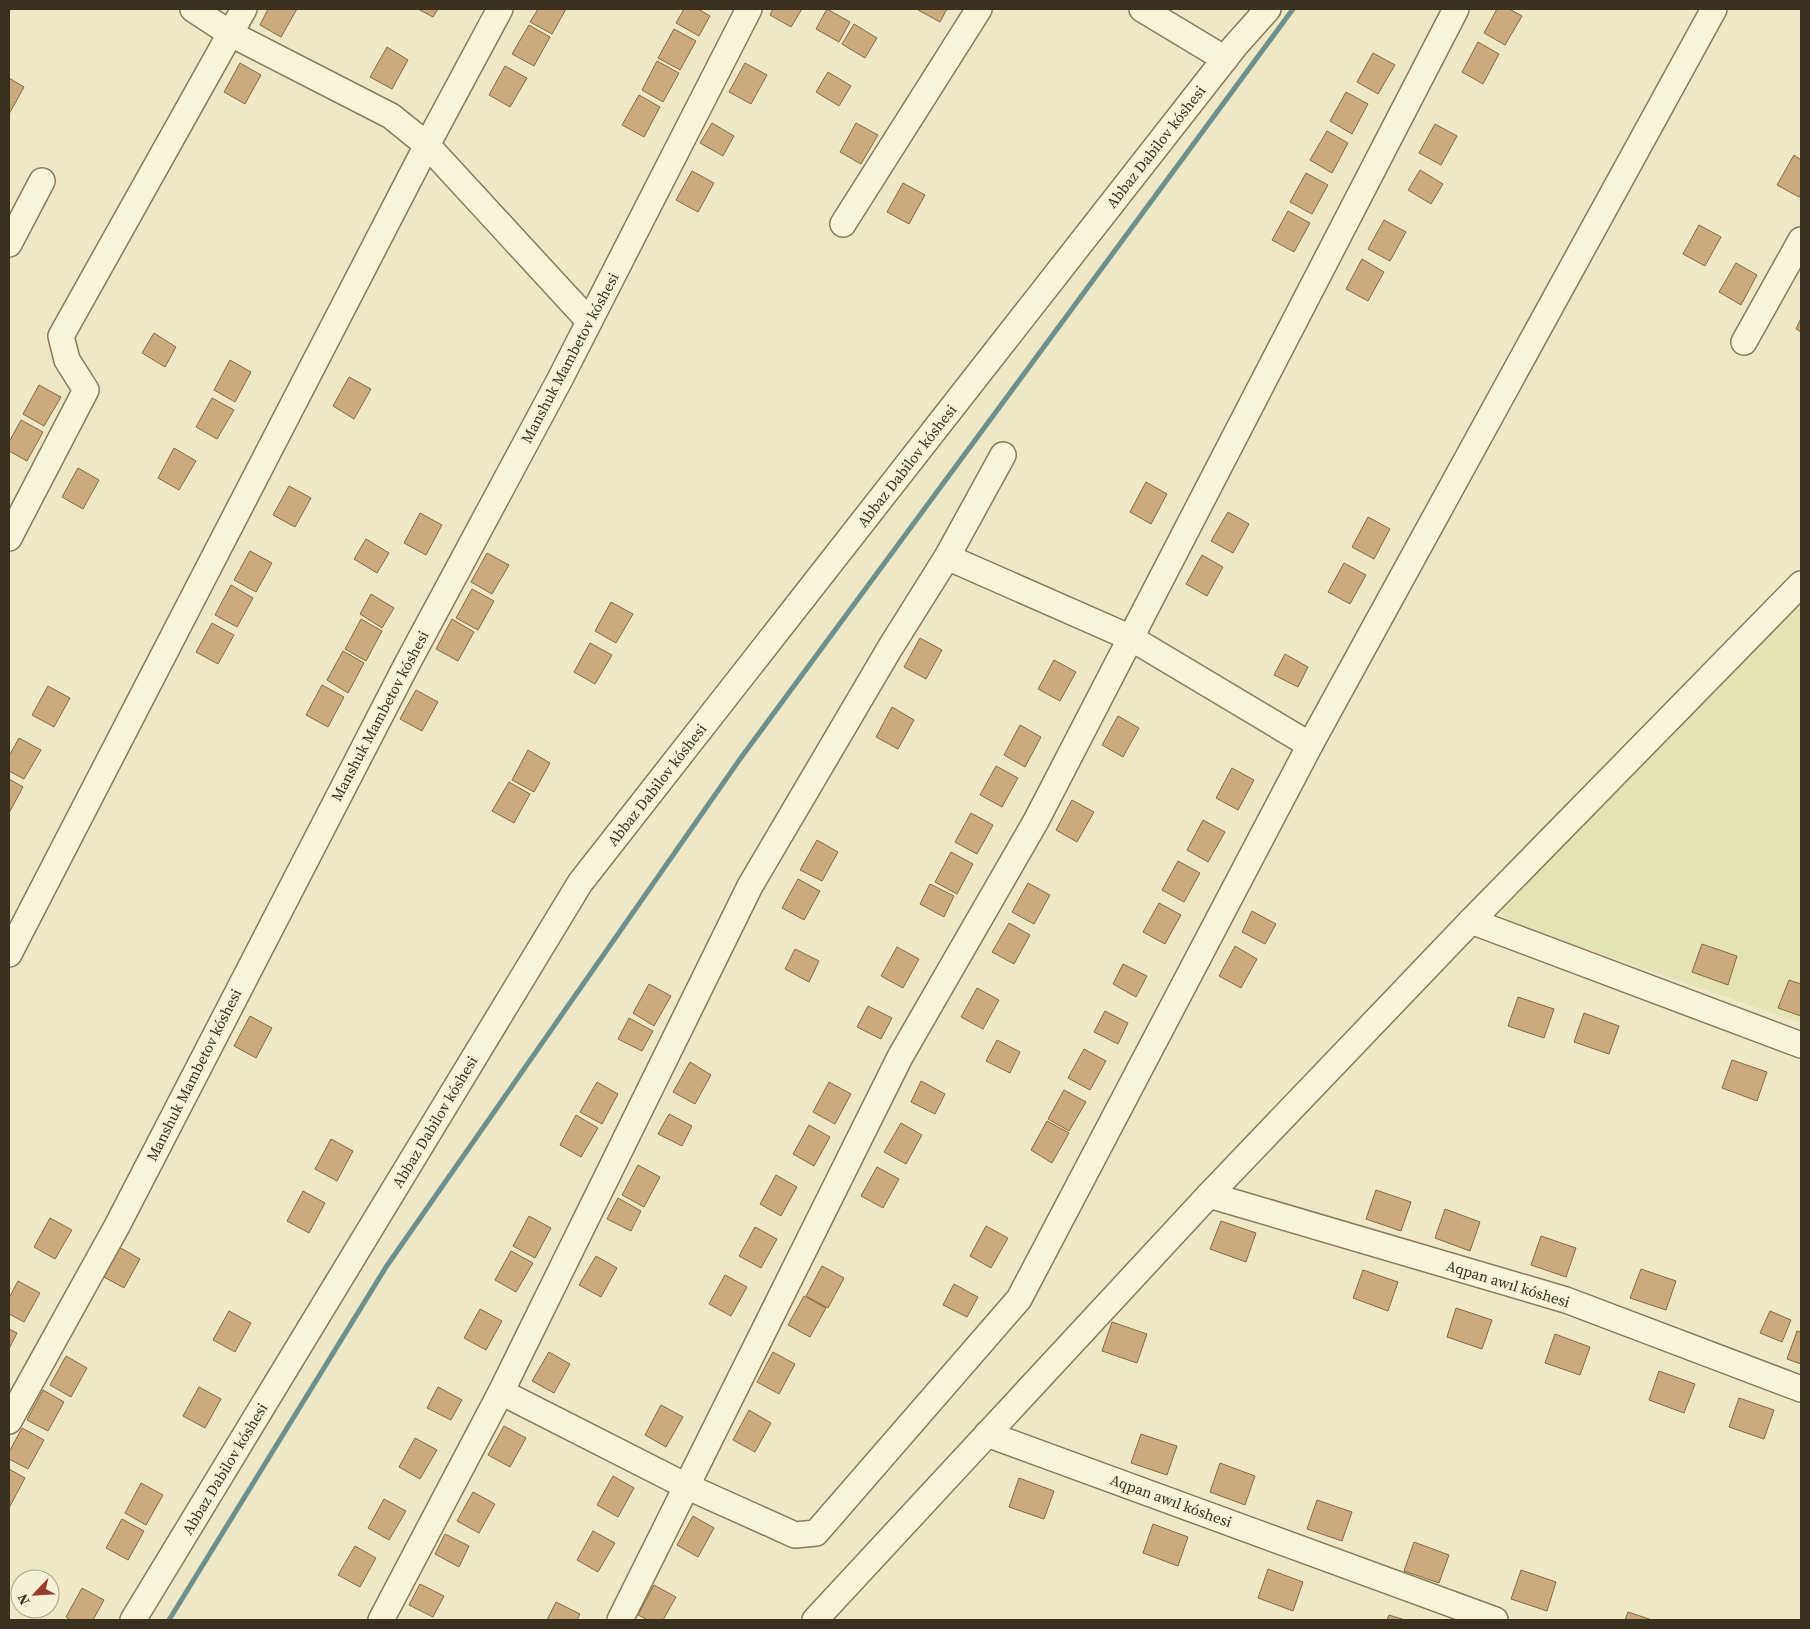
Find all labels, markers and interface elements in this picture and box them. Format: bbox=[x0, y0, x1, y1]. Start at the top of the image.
street label: Abbaz Dabilov kóshesi bbox=[1101, 81, 1210, 212]
street label: Manshuk Mambetov kóshesi bbox=[516, 269, 624, 447]
street label: Abbaz Dabilov kóshesi bbox=[852, 400, 961, 531]
street label: Manshuk Mambetov kóshesi bbox=[326, 627, 434, 805]
street label: Abbaz Dabilov kóshesi bbox=[602, 719, 711, 850]
street label: Manshuk Mambetov kóshesi bbox=[141, 985, 246, 1164]
street label: Abbaz Dabilov kóshesi bbox=[387, 1052, 482, 1192]
street label: Aqpan awıl kóshesi bbox=[1444, 1255, 1573, 1312]
street label: Abbaz Dabilov kóshesi bbox=[177, 1399, 272, 1539]
street label: Aqpan awıl kóshesi bbox=[1107, 1469, 1235, 1532]
north arrow bbox=[10, 1569, 60, 1619]
text: N bbox=[12, 1591, 34, 1608]

